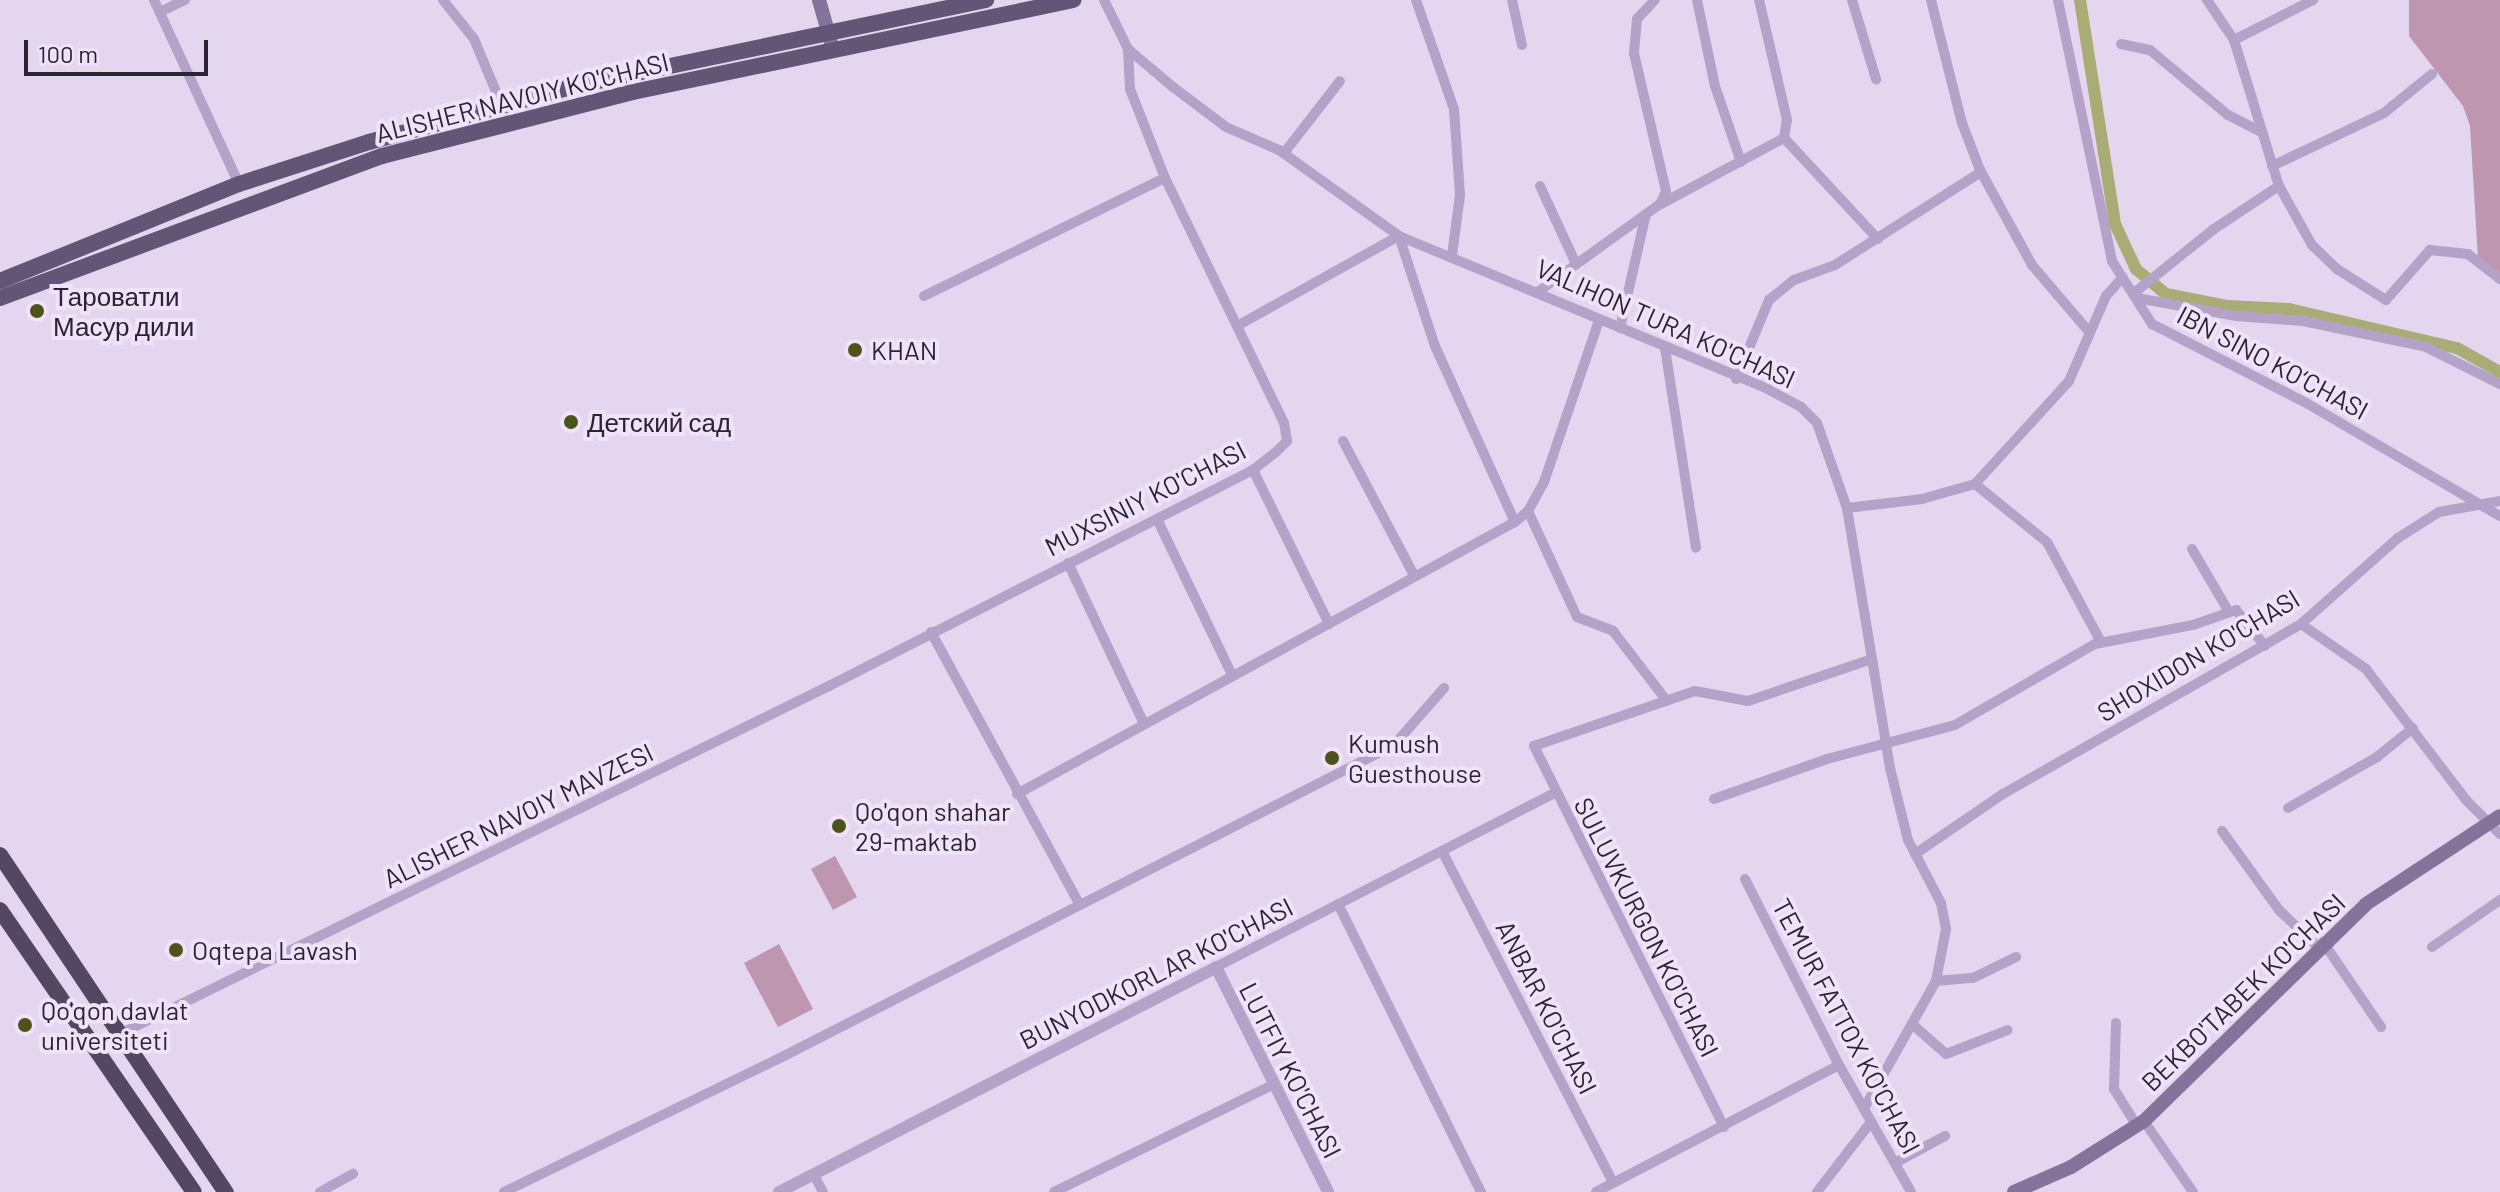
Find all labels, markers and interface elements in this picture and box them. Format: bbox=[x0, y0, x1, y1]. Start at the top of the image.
scale bar bbox=[28, 24, 212, 74]
text: 100 m bbox=[38, 39, 98, 68]
street label: ALISHER NAVOIY KO'CHASI bbox=[372, 45, 672, 149]
street label: VALIHON TURA KO'CHASI bbox=[1532, 252, 1800, 394]
place label: Тароватли Масур дили bbox=[53, 280, 194, 342]
street label: IBN SINO KO‘CHASI bbox=[2172, 299, 2374, 425]
marker: Тароватли Масур дили bbox=[28, 302, 46, 320]
place label: KHAN bbox=[871, 334, 937, 366]
marker: KHAN bbox=[846, 341, 864, 359]
place label: Детский сад bbox=[587, 406, 731, 438]
marker: Детский сад bbox=[562, 413, 580, 431]
street label: MUXSINIY KO'CHASI bbox=[1039, 434, 1251, 562]
street label: SHOXIDON KO'CHASI bbox=[2091, 582, 2305, 728]
place label: Kumush Guesthouse bbox=[1348, 727, 1482, 788]
street label: ALISHER NAVOIY MAVZESI bbox=[378, 736, 658, 894]
marker: Kumush Guesthouse bbox=[1323, 749, 1341, 767]
street label: SULUVKURGON KO'CHASI bbox=[1568, 792, 1726, 1062]
place label: Qo'qon shahar 29-maktab bbox=[855, 795, 1011, 856]
marker: Qo'qon shahar 29-maktab bbox=[830, 817, 848, 835]
street label: BEKBO'TABEK KO'CHASI bbox=[2135, 887, 2351, 1097]
street label: BUNYODKORLAR KO'CHASI bbox=[1014, 890, 1298, 1056]
street label: TEMUR FATTOX KO'CHASI bbox=[1766, 893, 1928, 1159]
street label: ANBAR KO'CHASI bbox=[1490, 915, 1604, 1099]
place label: Oqtepa Lavash bbox=[192, 934, 358, 966]
marker: Oqtepa Lavash bbox=[167, 941, 185, 959]
street label: LUTFIY KO'CHASI bbox=[1233, 977, 1349, 1163]
place label: Qo'qon davlat universiteti bbox=[41, 994, 188, 1056]
marker: Qo'qon davlat universiteti bbox=[16, 1016, 34, 1034]

